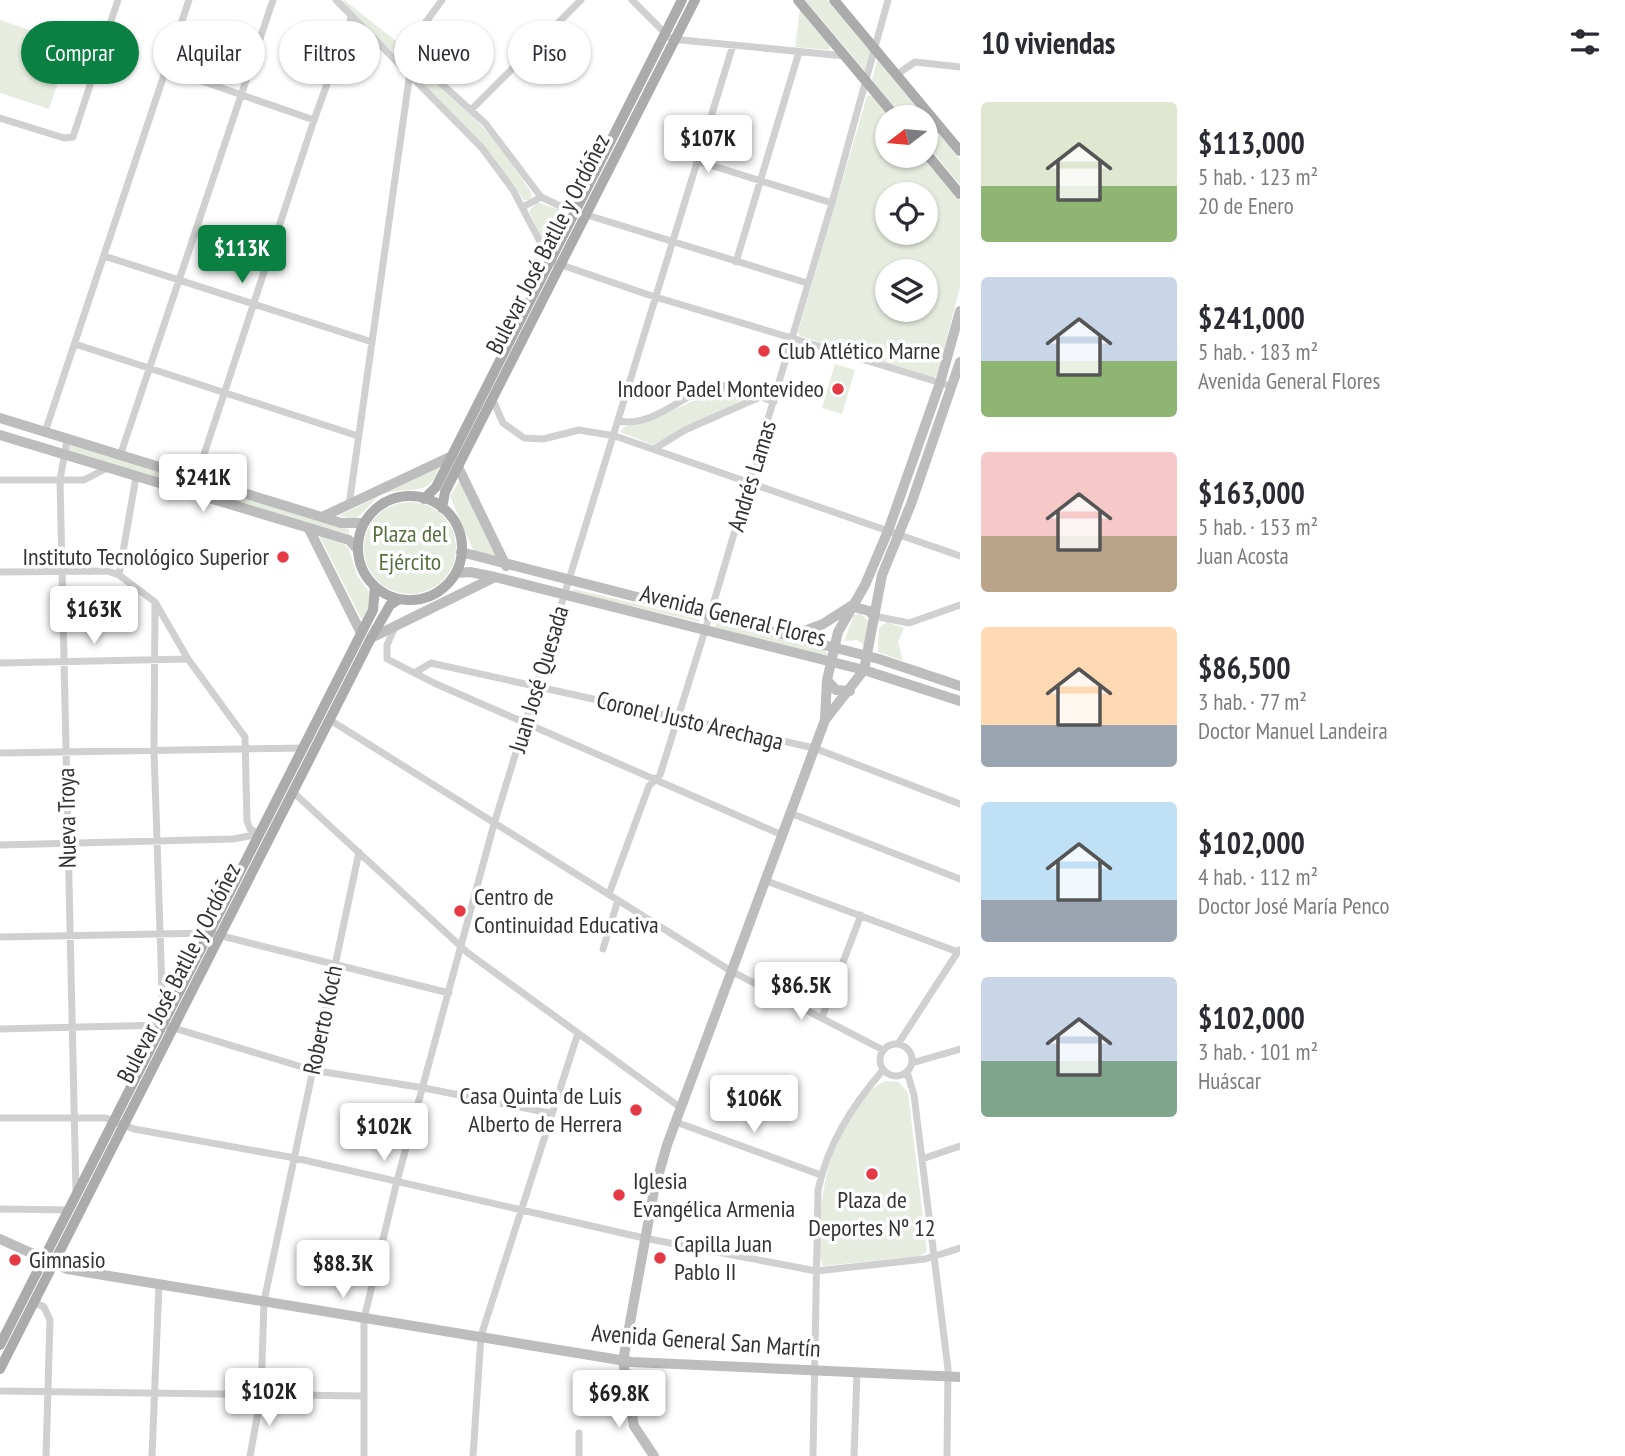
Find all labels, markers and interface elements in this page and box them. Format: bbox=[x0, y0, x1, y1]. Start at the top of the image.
chip: Comprar bbox=[21, 21, 139, 84]
chip: Alquilar bbox=[153, 21, 265, 84]
chip: Filtros bbox=[279, 21, 380, 84]
chip: Nuevo bbox=[394, 21, 494, 84]
chip: Piso bbox=[508, 21, 591, 84]
text: 10 viviendas bbox=[981, 23, 1115, 62]
icon: filters bbox=[1566, 23, 1604, 61]
north arrow bbox=[875, 105, 938, 168]
map controls bbox=[875, 105, 938, 322]
pin: $107K bbox=[659, 116, 757, 175]
text: $107K bbox=[680, 123, 736, 152]
text: $113,000 bbox=[1198, 123, 1305, 162]
street label: Bulevar José Batlle y Ordóñez bbox=[479, 128, 617, 359]
icon: home bbox=[1037, 130, 1121, 214]
text: 5 hab. · 123 m² bbox=[1198, 162, 1318, 191]
button: locate bbox=[875, 182, 938, 245]
text: 20 de Enero bbox=[1198, 191, 1294, 220]
pin: $113K bbox=[193, 226, 291, 285]
text: $113K bbox=[214, 233, 270, 262]
button: layers bbox=[875, 259, 938, 322]
text: $241,000 bbox=[1198, 298, 1305, 337]
icon: home bbox=[1037, 305, 1121, 389]
place label: Club Atlético Marne bbox=[778, 335, 940, 366]
text: 5 hab. · 183 m² bbox=[1198, 337, 1318, 366]
marker: Club Atlético Marne bbox=[756, 343, 772, 359]
text: Avenida General Flores bbox=[1198, 366, 1380, 395]
place label: Indoor Padel Montevideo bbox=[617, 373, 824, 404]
marker: Indoor Padel Montevideo bbox=[830, 381, 846, 397]
street label: Andrés Lamas bbox=[720, 417, 783, 535]
pin: $241K bbox=[154, 454, 252, 514]
text: $241K bbox=[175, 462, 231, 491]
text: $163,000 bbox=[1198, 473, 1305, 512]
icon: home bbox=[1037, 480, 1121, 564]
text: 5 hab. · 153 m² bbox=[1198, 512, 1318, 541]
park label: Plaza del Ejército bbox=[372, 518, 448, 577]
place label: Instituto Tecnológico Superior bbox=[22, 541, 269, 572]
text: Juan Acosta bbox=[1198, 541, 1289, 570]
marker: Instituto Tecnológico Superior bbox=[275, 549, 291, 565]
street label: Avenida General Flores bbox=[637, 577, 829, 654]
pin: $163K bbox=[45, 586, 143, 646]
text: $163K bbox=[66, 594, 122, 623]
street label: Juan José Quesada bbox=[501, 602, 576, 757]
text: $86,500 bbox=[1198, 648, 1291, 687]
icon: home bbox=[1037, 655, 1121, 739]
street label: Coronel Justo Arechaga bbox=[594, 684, 786, 757]
text: 3 hab. · 77 m² bbox=[1198, 687, 1307, 716]
text: Doctor Manuel Landeira bbox=[1198, 716, 1388, 745]
street label: Nueva Troya bbox=[50, 768, 83, 868]
text: $102,000 bbox=[1198, 823, 1305, 862]
icon: home bbox=[1037, 830, 1121, 914]
street label: Bulevar José Batlle y Ordóñez bbox=[110, 857, 248, 1088]
text: 4 hab. · 112 m² bbox=[1198, 862, 1318, 891]
place label: Centro de Continuidad Educativa bbox=[474, 881, 659, 940]
text: Doctor José María Penco bbox=[1198, 891, 1389, 920]
marker: Centro de Continuidad Educativa bbox=[452, 903, 468, 919]
pin: $86.5K bbox=[744, 962, 858, 1022]
street label: Roberto Koch bbox=[296, 963, 349, 1077]
text: $86.5K bbox=[771, 970, 831, 999]
text: $102,000 bbox=[1198, 998, 1305, 1037]
icon: home bbox=[1037, 1005, 1121, 1089]
text: 3 hab. · 101 m² bbox=[1198, 1037, 1318, 1066]
text: Huáscar bbox=[1198, 1066, 1261, 1095]
pin: $106K bbox=[705, 1076, 803, 1135]
place label: Casa Quinta de Luis Alberto de Herrera bbox=[460, 1080, 622, 1139]
text: $106K bbox=[726, 1083, 782, 1112]
marker: Casa Quinta de Luis Alberto de Herrera bbox=[628, 1102, 644, 1118]
pin: $102K bbox=[335, 1104, 433, 1163]
text: $102K bbox=[356, 1111, 412, 1140]
place label: Iglesia Evangélica Armenia bbox=[633, 1165, 795, 1224]
marker: Plaza de Deportes Nº 12 bbox=[864, 1166, 880, 1182]
place label: Plaza de Deportes Nº 12 bbox=[808, 1184, 936, 1243]
marker: Iglesia Evangélica Armenia bbox=[611, 1187, 627, 1203]
place label: Capilla Juan Pablo II bbox=[674, 1228, 772, 1287]
pin: $88.3K bbox=[286, 1240, 400, 1300]
place label: Gimnasio bbox=[29, 1244, 105, 1275]
text: $88.3K bbox=[313, 1248, 373, 1277]
marker: Capilla Juan Pablo II bbox=[652, 1250, 668, 1266]
marker: Gimnasio bbox=[7, 1252, 23, 1268]
street label: Avenida General San Martín bbox=[590, 1317, 822, 1364]
pin: $102K bbox=[220, 1368, 318, 1428]
pin: $69.8K bbox=[562, 1370, 676, 1430]
text: $102K bbox=[241, 1376, 297, 1405]
text: $69.8K bbox=[589, 1378, 649, 1407]

